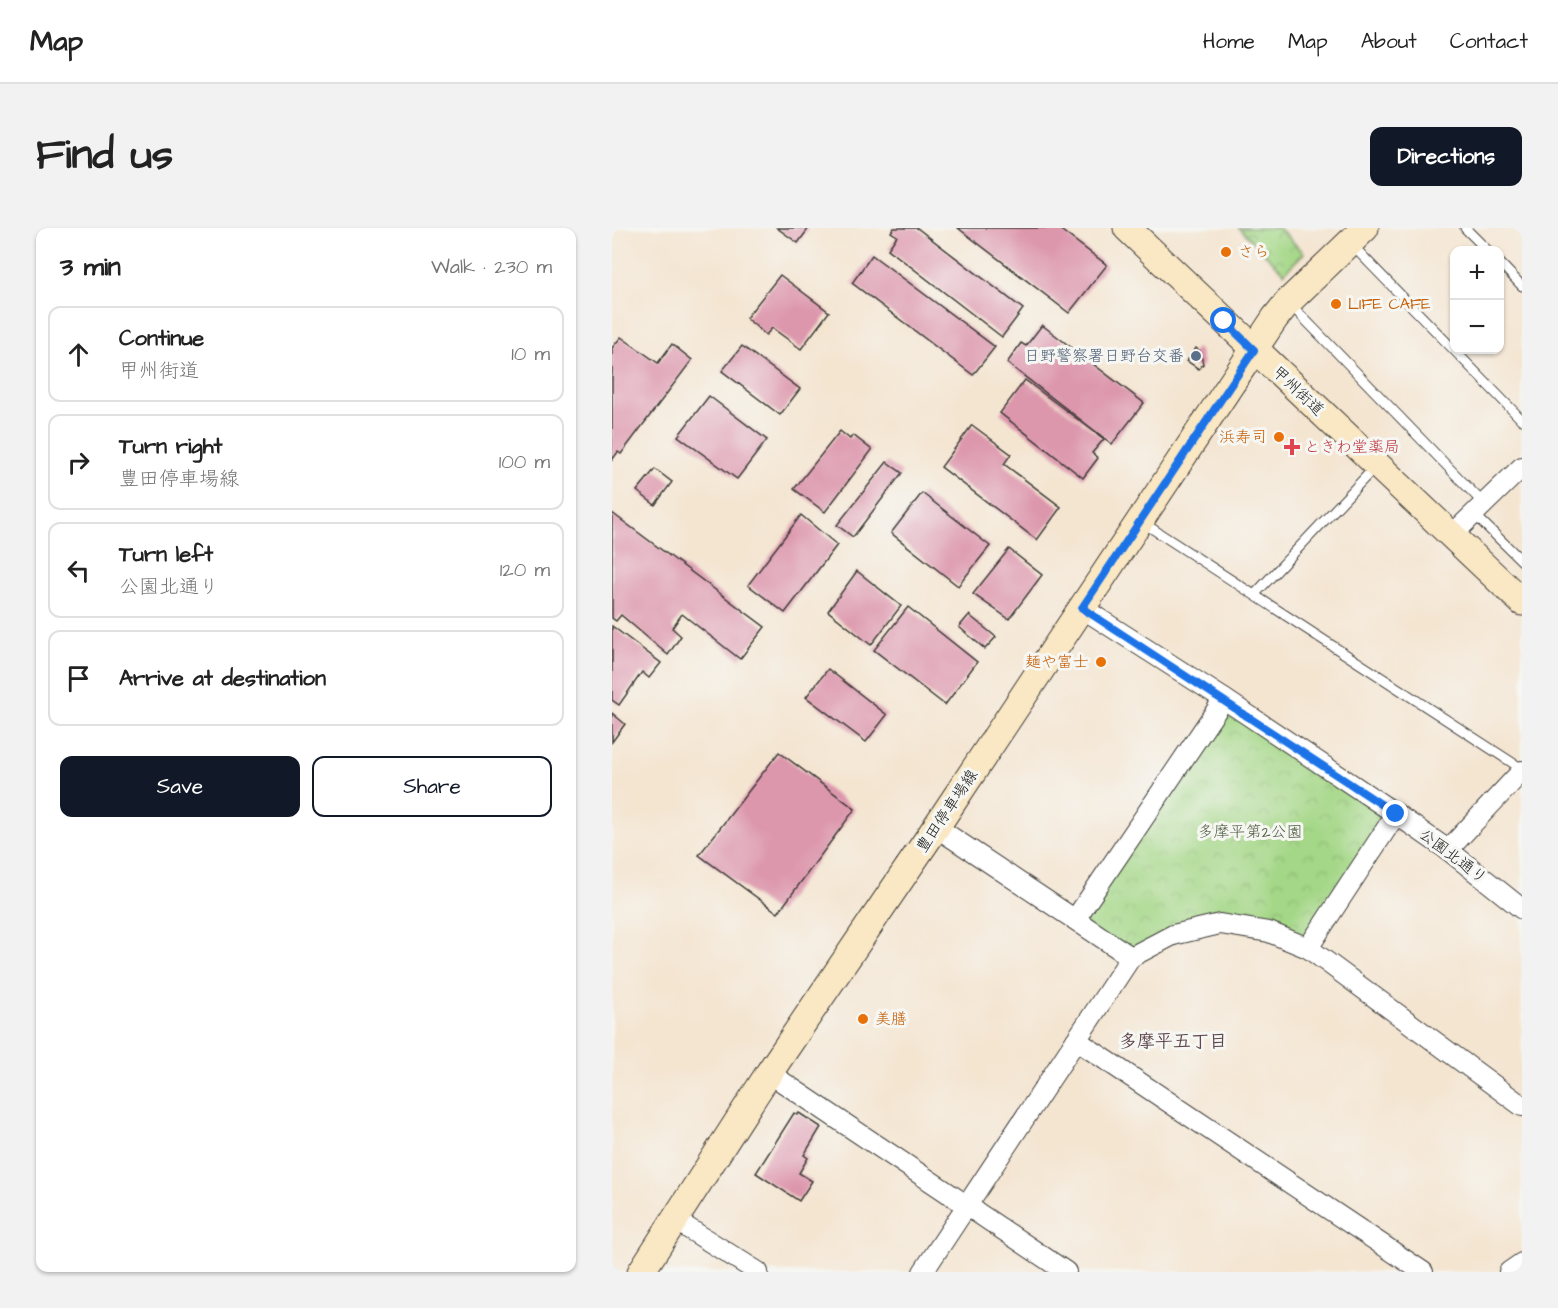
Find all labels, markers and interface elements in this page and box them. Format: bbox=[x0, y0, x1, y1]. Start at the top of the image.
text: Map bbox=[30, 22, 83, 61]
text: Home bbox=[1203, 27, 1255, 56]
text: Map bbox=[1288, 27, 1328, 56]
text: About bbox=[1361, 27, 1417, 56]
text: Contact bbox=[1450, 27, 1528, 56]
text: Find us bbox=[36, 127, 173, 185]
button: Directions bbox=[1370, 127, 1522, 186]
place label: さら bbox=[1238, 241, 1270, 263]
marker: さら bbox=[1219, 245, 1233, 259]
map controls bbox=[1450, 246, 1504, 354]
button: + bbox=[1450, 246, 1504, 300]
text: 3 min bbox=[60, 249, 121, 285]
text: Walk · 230 m bbox=[431, 253, 552, 281]
place label: LIFE CAFE bbox=[1348, 293, 1431, 315]
marker: LIFE CAFE bbox=[1329, 297, 1343, 311]
button: − bbox=[1450, 300, 1504, 354]
route start bbox=[1210, 307, 1236, 333]
text: Continue bbox=[119, 323, 204, 354]
icon: ahead bbox=[62, 338, 95, 371]
text: 10 m bbox=[511, 340, 550, 368]
place label: 日野警察署日野台交番 bbox=[1024, 345, 1184, 367]
marker: 日野警察署日野台交番 bbox=[1189, 349, 1203, 363]
text: 甲州街道 bbox=[119, 357, 199, 385]
street label: 甲州街道 bbox=[1267, 361, 1329, 421]
place label: 浜寿司 bbox=[1219, 426, 1267, 448]
marker: 浜寿司 bbox=[1272, 430, 1286, 444]
text: Turn right bbox=[119, 431, 222, 462]
place label: ときわ堂薬局 bbox=[1304, 436, 1400, 458]
marker: ときわ堂薬局 bbox=[1285, 440, 1299, 454]
icon: right bbox=[62, 446, 95, 479]
text: 100 m bbox=[499, 448, 550, 476]
text: 豊田停車場線 bbox=[119, 465, 239, 493]
text: Turn left bbox=[119, 539, 213, 570]
icon: left bbox=[62, 554, 95, 587]
text: 120 m bbox=[500, 556, 550, 584]
text: 公園北通り bbox=[119, 573, 219, 601]
place label: 麺や富士 bbox=[1025, 651, 1089, 673]
marker: 麺や富士 bbox=[1094, 655, 1108, 669]
icon: arrive bbox=[62, 662, 95, 695]
text: Arrive at destination bbox=[119, 663, 326, 694]
button: Save bbox=[60, 756, 300, 817]
button: Share bbox=[312, 756, 552, 817]
street label: 豊田停車場線 bbox=[911, 765, 983, 857]
route end bbox=[1382, 800, 1408, 826]
park label: 多摩平第2公園 bbox=[1197, 821, 1303, 843]
street label: 公園北通り bbox=[1414, 823, 1492, 889]
place label: 美膳 bbox=[875, 1008, 907, 1030]
marker: 美膳 bbox=[856, 1012, 870, 1026]
district label: 多摩平五丁目 bbox=[1119, 1029, 1227, 1054]

